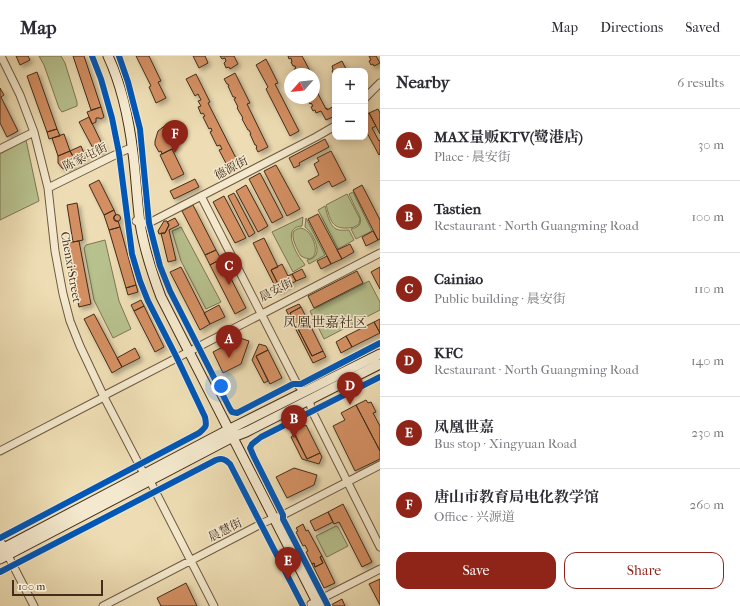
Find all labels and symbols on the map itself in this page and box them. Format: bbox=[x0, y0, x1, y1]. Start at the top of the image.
north arrow bbox=[284, 68, 320, 104]
pin: F bbox=[162, 120, 188, 153]
street label: 陈家屯街 bbox=[60, 140, 111, 174]
street label: 德源街 bbox=[212, 153, 251, 183]
street label: Chenxi Street bbox=[58, 230, 84, 304]
pin: C bbox=[216, 252, 242, 285]
street label: 晨安街 bbox=[257, 275, 296, 304]
district label: 凤凰世嘉社区 bbox=[283, 314, 367, 331]
pin: A bbox=[216, 325, 242, 358]
pin: D bbox=[337, 372, 363, 405]
your location bbox=[211, 376, 231, 396]
pin: B bbox=[281, 405, 307, 438]
street label: 晨慧街 bbox=[206, 515, 245, 544]
pin: E bbox=[275, 547, 301, 580]
scale bar bbox=[12, 578, 103, 597]

